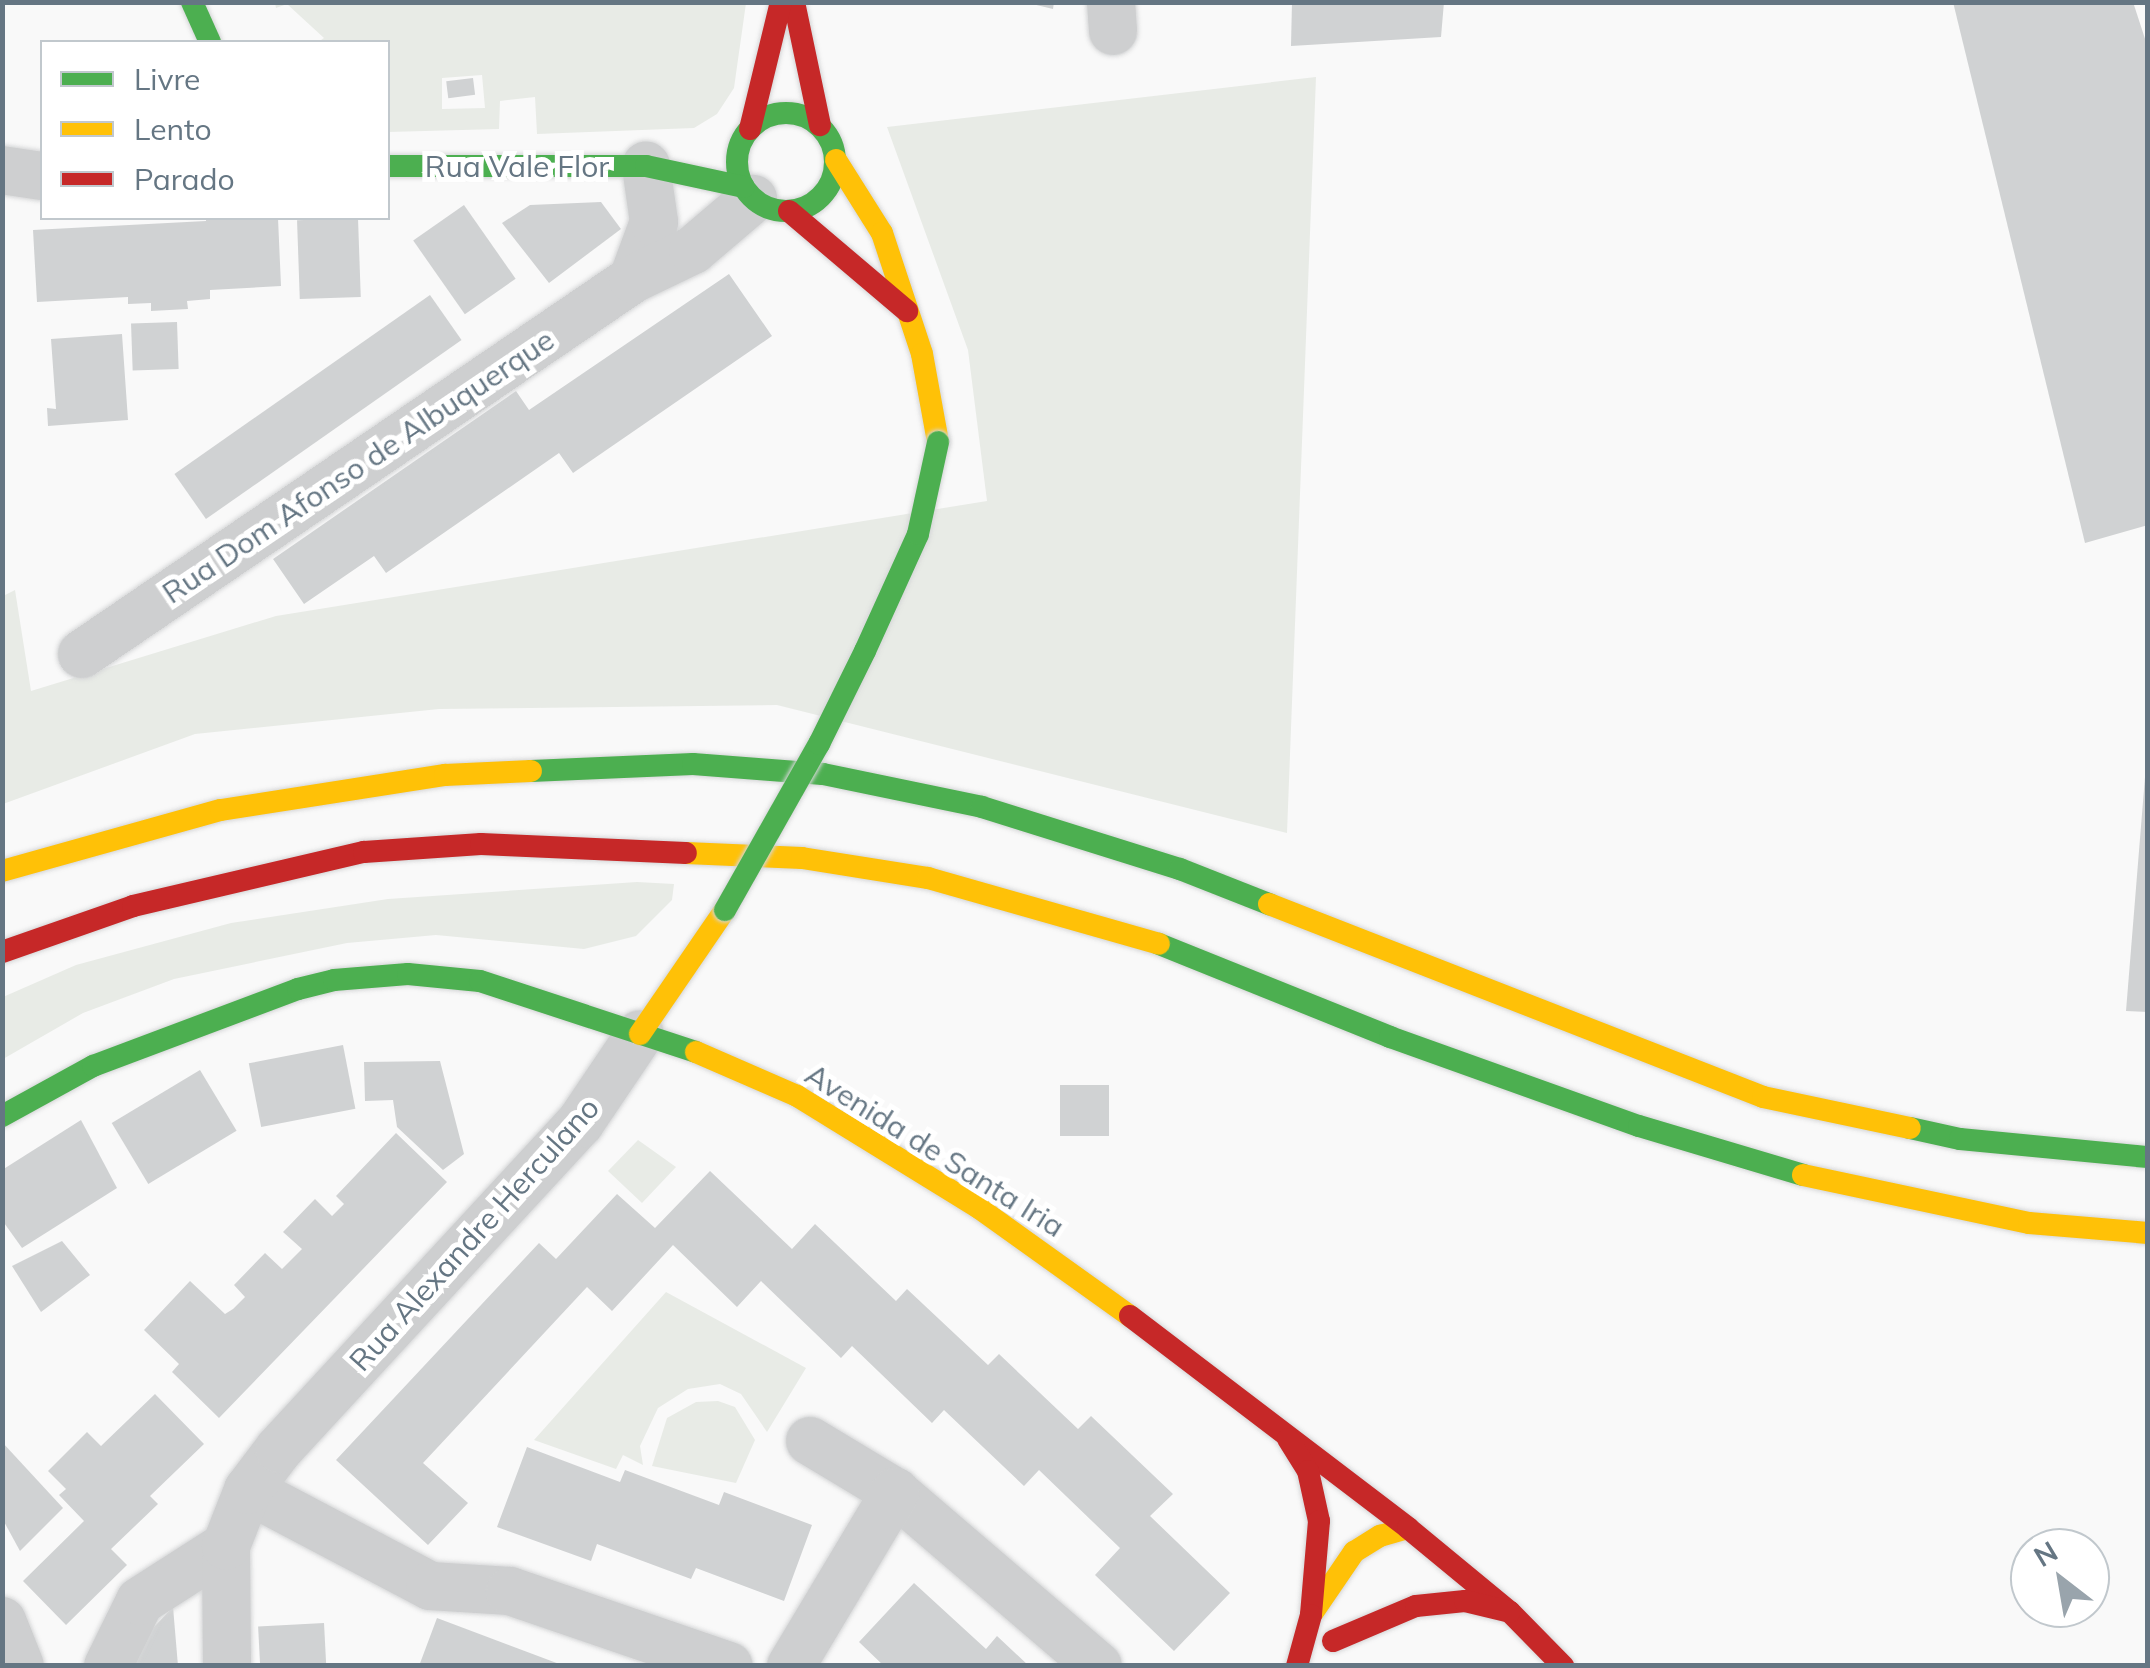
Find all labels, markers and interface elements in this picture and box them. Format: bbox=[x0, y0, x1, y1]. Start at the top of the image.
legend bbox=[40, 40, 390, 220]
text: Livre bbox=[134, 60, 200, 98]
text: Lento bbox=[134, 110, 212, 148]
street label: Rua Vale Flor bbox=[425, 148, 609, 184]
text: Parado bbox=[134, 160, 235, 198]
street label: Rua Dom Afonso de Albuquerque bbox=[155, 321, 561, 611]
street label: Avenida de Santa Iria bbox=[799, 1056, 1071, 1244]
street label: Rua Alexandre Herculano bbox=[342, 1090, 606, 1378]
north arrow bbox=[2010, 1528, 2110, 1628]
text: N bbox=[2027, 1533, 2063, 1574]

